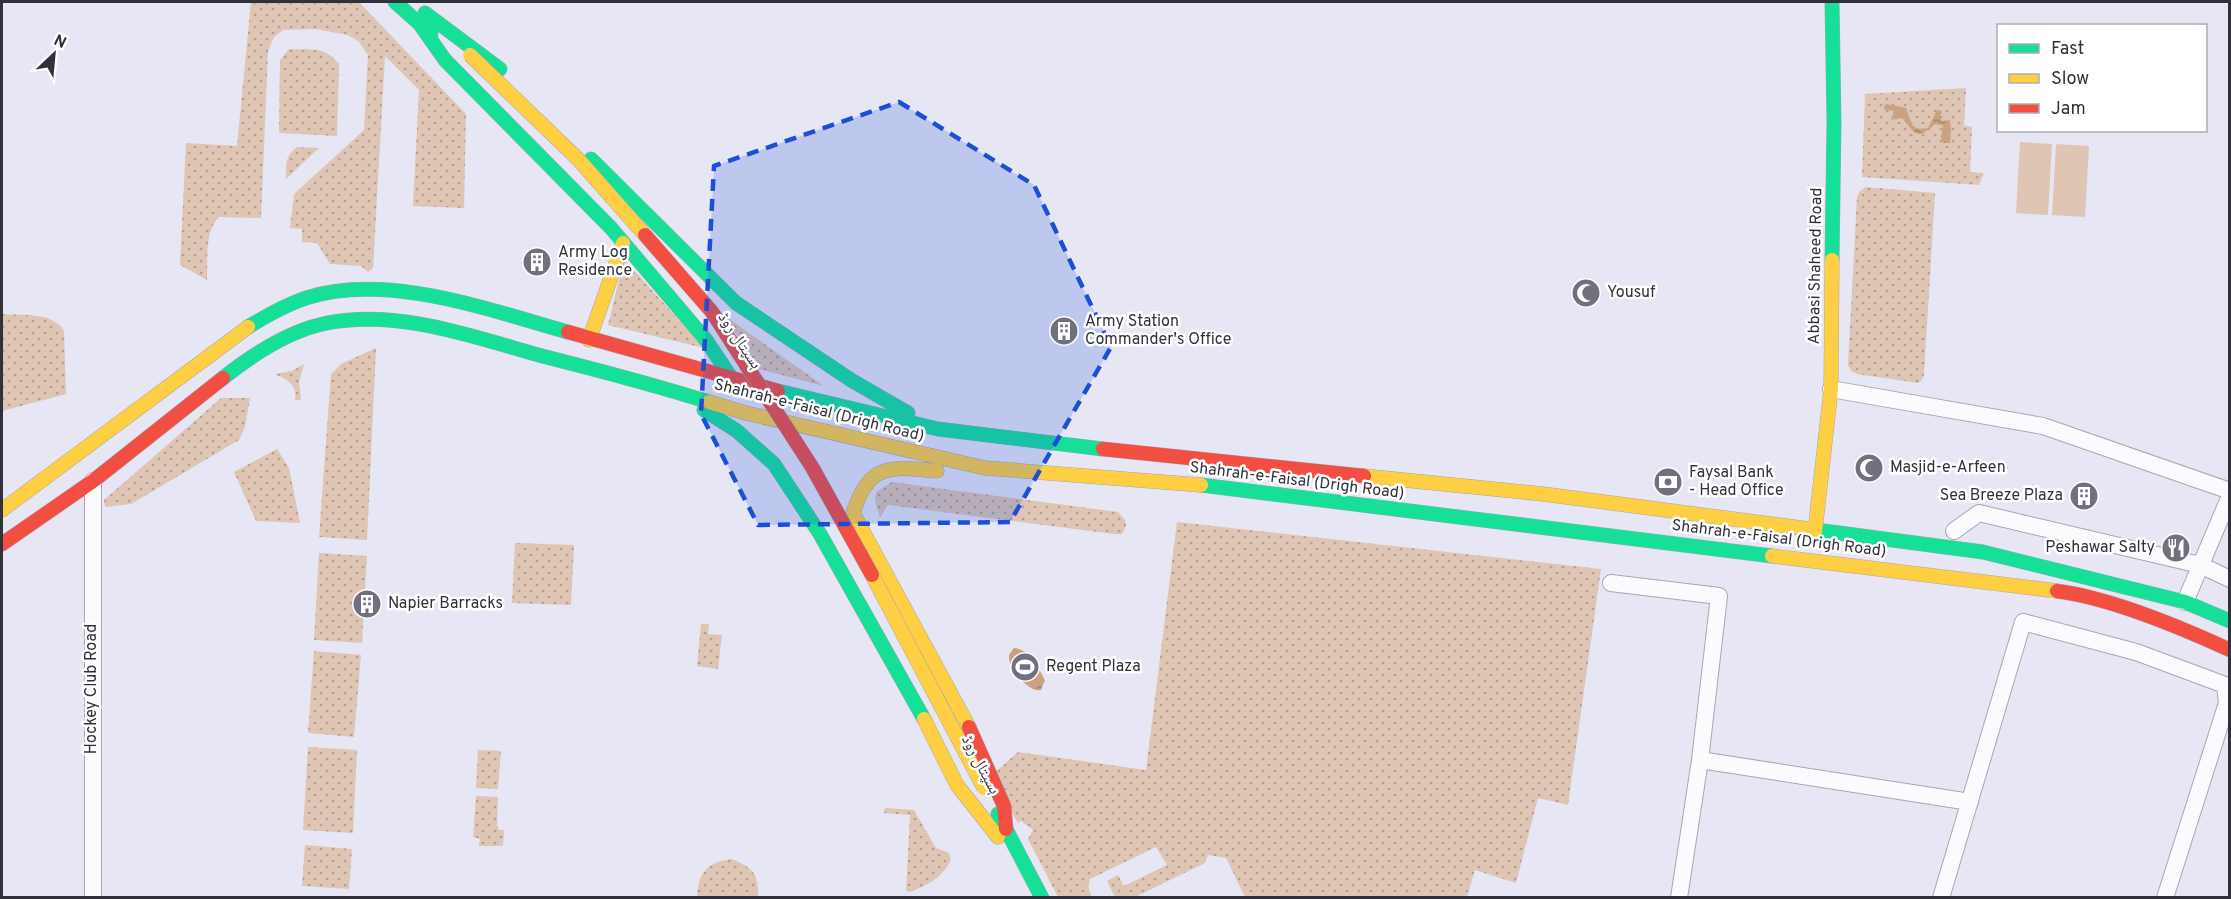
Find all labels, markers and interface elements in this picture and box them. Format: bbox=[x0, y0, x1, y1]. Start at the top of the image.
north arrow bbox=[24, 24, 84, 84]
legend bbox=[1997, 24, 2207, 132]
text: N bbox=[50, 31, 69, 54]
text: Fast bbox=[2051, 38, 2084, 61]
text: Slow bbox=[2051, 68, 2089, 91]
text: Jam bbox=[2051, 98, 2086, 121]
street label: Abbasi Shaheed Road bbox=[1805, 187, 1827, 345]
place label: Army Log Residence bbox=[558, 243, 632, 281]
building icon: Army Log Residence bbox=[521, 246, 553, 278]
mosque icon: Yousuf bbox=[1570, 277, 1602, 309]
place label: Yousuf bbox=[1607, 283, 1656, 303]
street label: ہسپتال روڈ bbox=[713, 309, 765, 373]
place label: Army Station Commander's Office bbox=[1085, 312, 1231, 350]
building icon: Army Station Commander's Office bbox=[1048, 315, 1080, 347]
street label: Shahrah-e-Faisal (Drigh Road) bbox=[712, 375, 926, 447]
mosque icon: Masjid-e-Arfeen bbox=[1853, 452, 1885, 484]
street label: Shahrah-e-Faisal (Drigh Road) bbox=[1189, 458, 1405, 504]
place label: Masjid-e-Arfeen bbox=[1890, 458, 2006, 478]
place label: Faysal Bank - Head Office bbox=[1689, 463, 1784, 501]
bank icon: Faysal Bank - Head Office bbox=[1652, 466, 1684, 498]
building icon: Sea Breeze Plaza bbox=[2068, 480, 2100, 512]
place label: Sea Breeze Plaza bbox=[1940, 486, 2063, 506]
street label: Shahrah-e-Faisal (Drigh Road) bbox=[1671, 516, 1887, 562]
restaurant icon: Peshawar Salty bbox=[2160, 532, 2192, 564]
place label: Peshawar Salty bbox=[2045, 538, 2155, 558]
building icon: Napier Barracks bbox=[351, 588, 383, 620]
place label: Napier Barracks bbox=[388, 594, 503, 614]
street label: Hockey Club Road bbox=[82, 624, 102, 754]
sports icon: Regent Plaza bbox=[1009, 651, 1041, 683]
place label: Regent Plaza bbox=[1046, 657, 1141, 677]
street label: ہسپتال روڈ bbox=[956, 732, 1004, 798]

